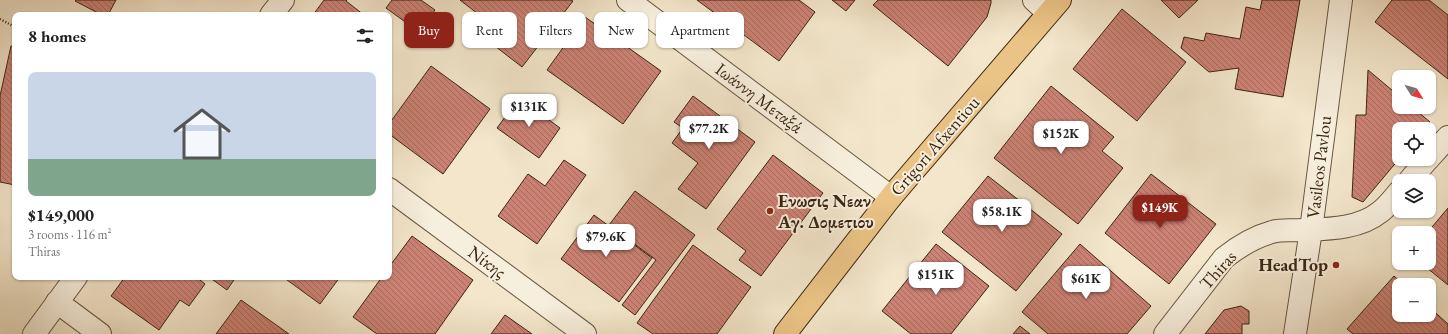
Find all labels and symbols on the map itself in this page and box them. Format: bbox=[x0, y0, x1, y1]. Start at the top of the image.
street label: Ιωάννη Μεταξά bbox=[711, 57, 808, 138]
north arrow bbox=[1392, 70, 1436, 114]
street label: Grigori Afxentiou bbox=[885, 91, 985, 200]
pin: $131K bbox=[501, 94, 557, 128]
street label: Vasileos Pavlou bbox=[1301, 114, 1336, 220]
pin: $77.2K bbox=[676, 116, 742, 150]
pin: $152K bbox=[1033, 121, 1089, 155]
place label: Ενωσις Νεαν Αγ. Δομετιου bbox=[777, 189, 874, 233]
pin: $149K bbox=[1132, 195, 1188, 229]
pin: $58.1K bbox=[969, 199, 1035, 233]
marker: Ενωσις Νεαν Αγ. Δομετιου bbox=[765, 206, 775, 216]
pin: $79.6K bbox=[573, 224, 639, 258]
street label: Νίκης bbox=[464, 240, 511, 283]
street label: Thiras bbox=[1194, 245, 1241, 294]
place label: HeadTop bbox=[1258, 253, 1328, 276]
marker: HeadTop bbox=[1331, 260, 1341, 270]
pin: $151K bbox=[908, 262, 964, 296]
pin: $61K bbox=[1062, 266, 1110, 300]

